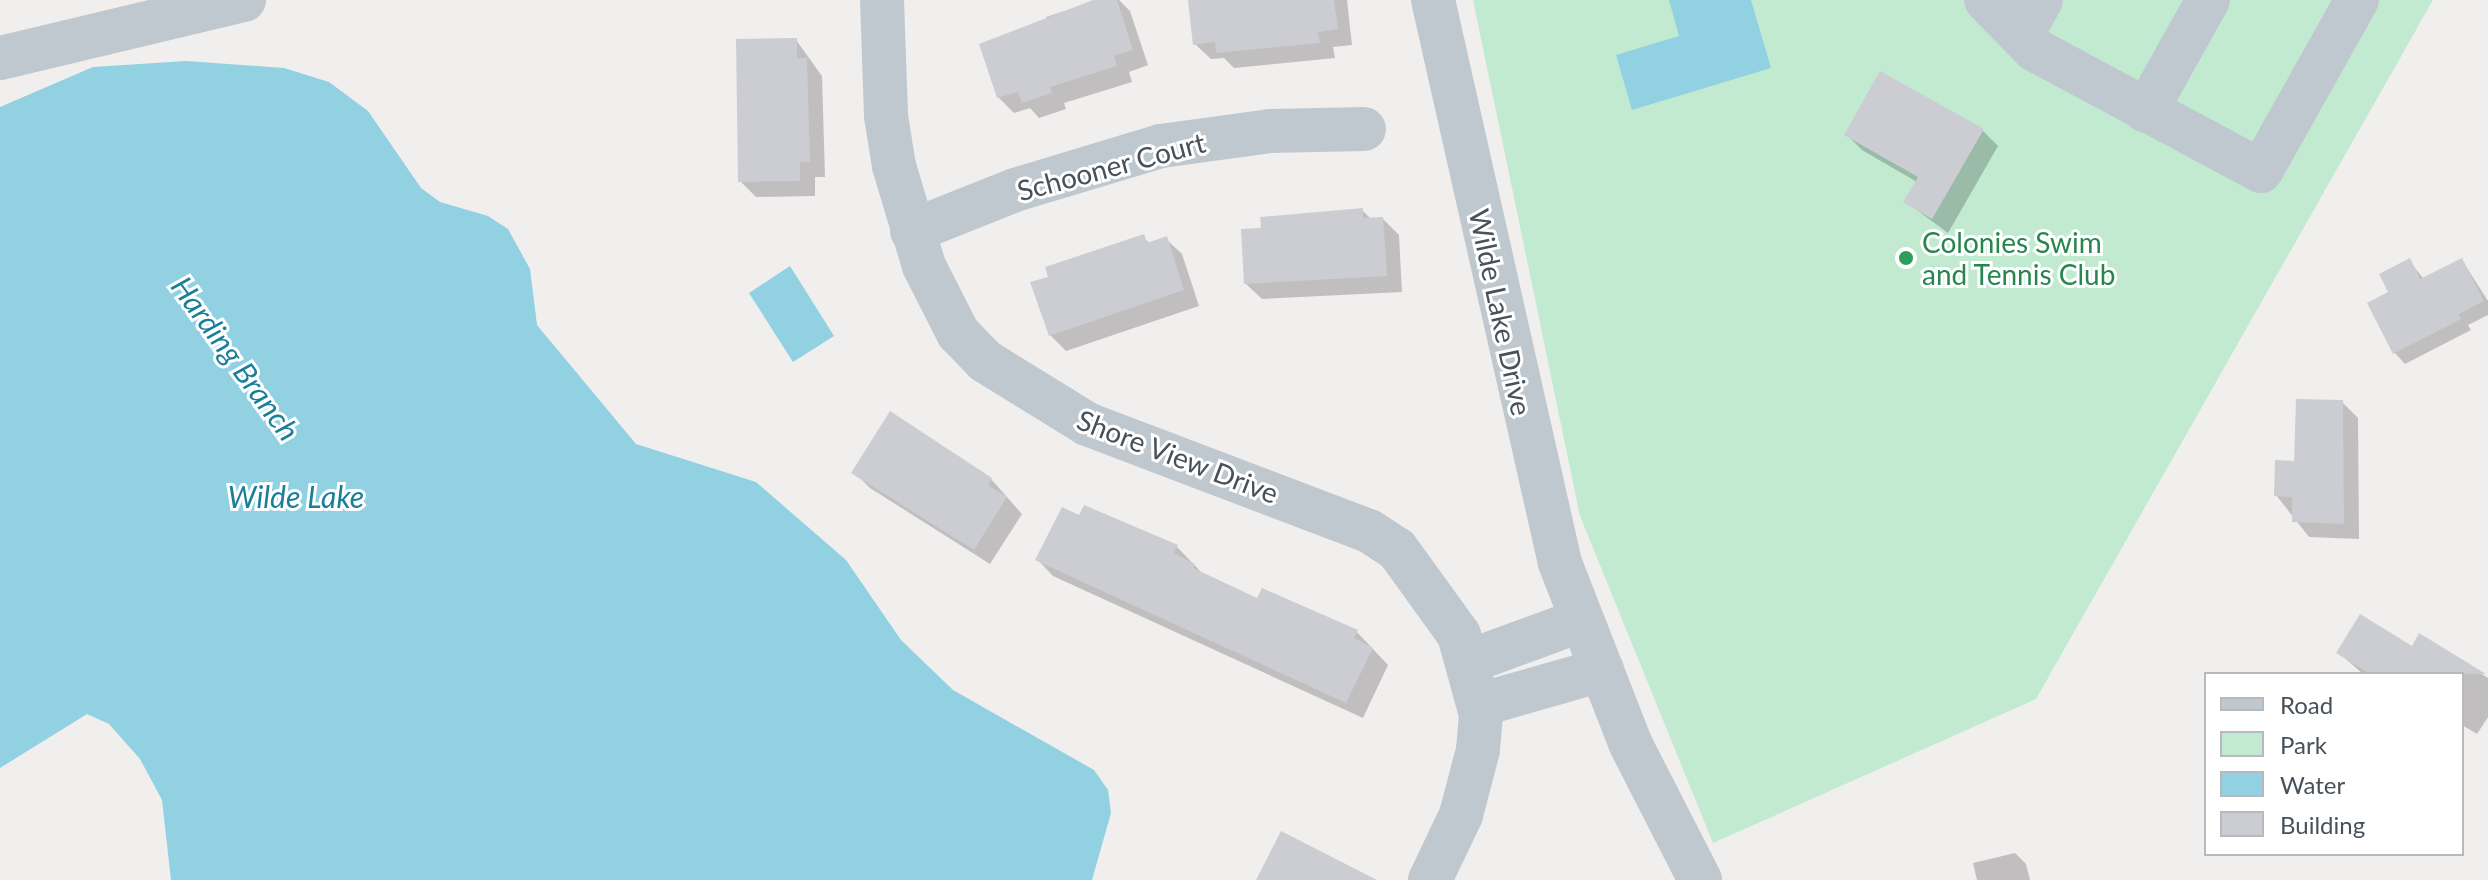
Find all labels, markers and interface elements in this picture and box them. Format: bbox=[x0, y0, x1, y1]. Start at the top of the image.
street label: Schooner Court bbox=[1013, 125, 1209, 207]
street label: Wilde Lake Drive bbox=[1463, 206, 1539, 418]
place label: Colonies Swim and Tennis Club bbox=[1922, 225, 2116, 291]
marker: Colonies Swim and Tennis Club bbox=[1897, 249, 1915, 267]
water label: Harding Branch bbox=[164, 269, 308, 447]
street label: Shore View Drive bbox=[1072, 402, 1284, 510]
water label: Wilde Lake bbox=[228, 478, 364, 514]
legend bbox=[2204, 672, 2464, 856]
text: Road bbox=[2280, 690, 2333, 719]
text: Park bbox=[2280, 730, 2327, 759]
text: Water bbox=[2280, 770, 2345, 799]
text: Building bbox=[2280, 810, 2365, 839]

